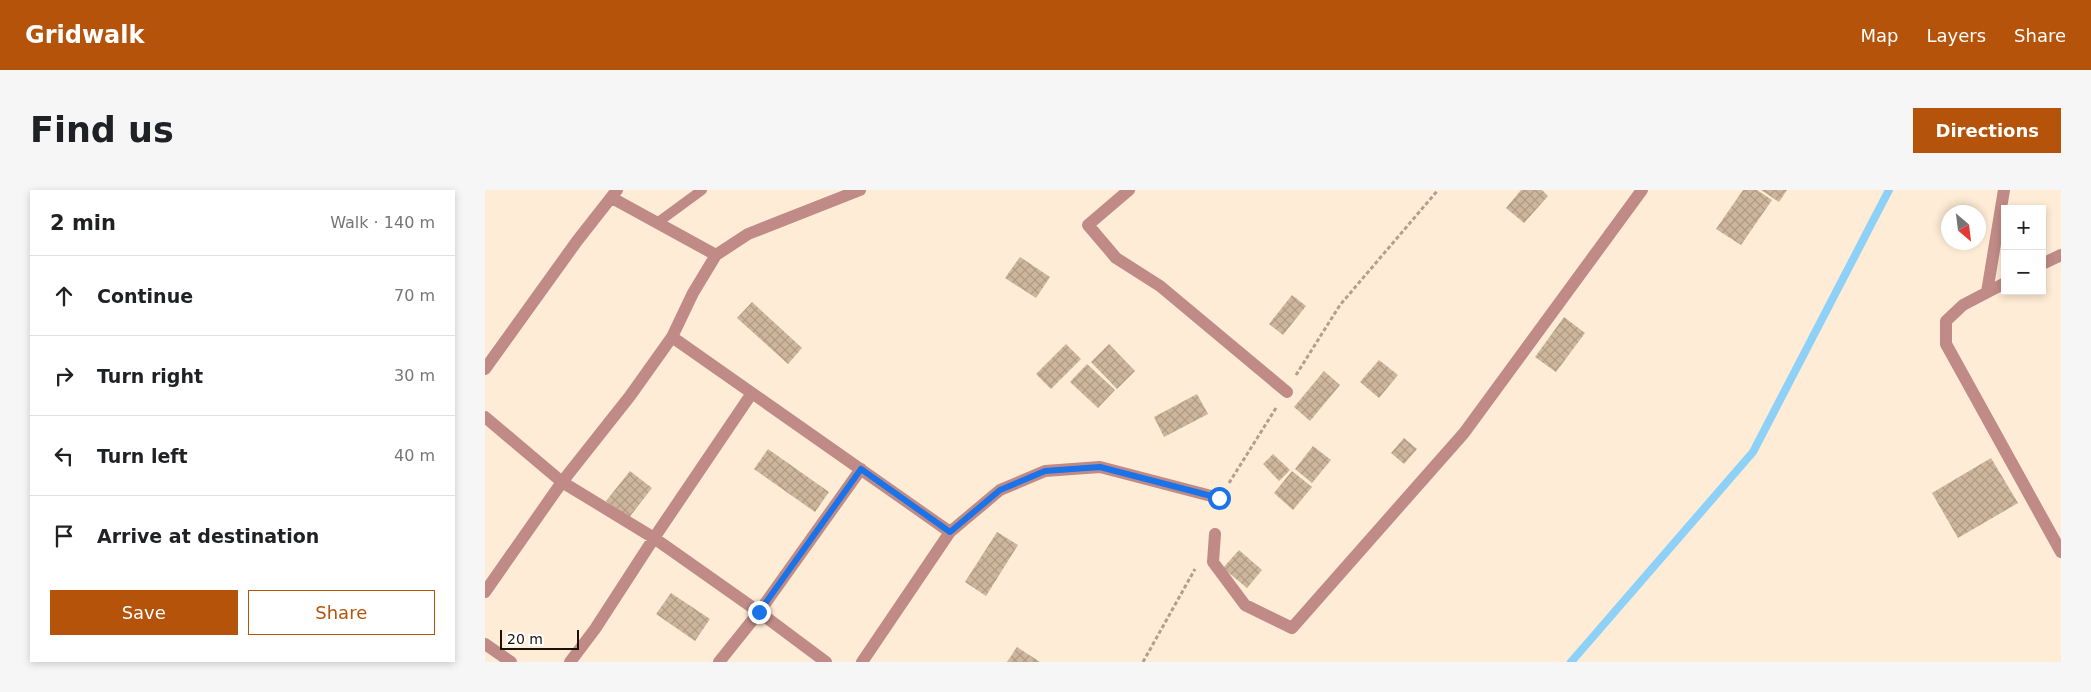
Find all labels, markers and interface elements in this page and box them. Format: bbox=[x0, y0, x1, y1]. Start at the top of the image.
text: Gridwalk bbox=[25, 21, 145, 49]
text: Map bbox=[1860, 25, 1898, 46]
text: Layers bbox=[1926, 25, 1986, 46]
text: Share bbox=[2014, 25, 2066, 46]
button: Directions bbox=[1913, 108, 2061, 153]
text: Find us bbox=[30, 110, 174, 150]
north arrow bbox=[1941, 205, 1986, 250]
map controls bbox=[2001, 205, 2046, 295]
button: + bbox=[2001, 205, 2046, 250]
text: 2 min bbox=[50, 211, 116, 235]
text: Walk · 140 m bbox=[330, 213, 435, 232]
button: − bbox=[2001, 250, 2046, 295]
icon: ahead bbox=[50, 282, 78, 310]
text: Continue bbox=[97, 285, 193, 307]
text: 70 m bbox=[394, 286, 435, 305]
icon: right bbox=[50, 362, 78, 390]
text: Turn right bbox=[97, 365, 203, 387]
text: 30 m bbox=[394, 366, 435, 385]
icon: left bbox=[50, 442, 78, 470]
text: Turn left bbox=[97, 445, 188, 467]
text: 40 m bbox=[394, 446, 435, 465]
route start bbox=[1208, 487, 1231, 510]
icon: arrive bbox=[50, 522, 78, 550]
text: Arrive at destination bbox=[97, 525, 319, 547]
button: Save bbox=[50, 590, 238, 635]
button: Share bbox=[248, 590, 435, 635]
route end bbox=[748, 601, 771, 624]
scale bar bbox=[500, 627, 579, 650]
text: 20 m bbox=[507, 631, 543, 647]

